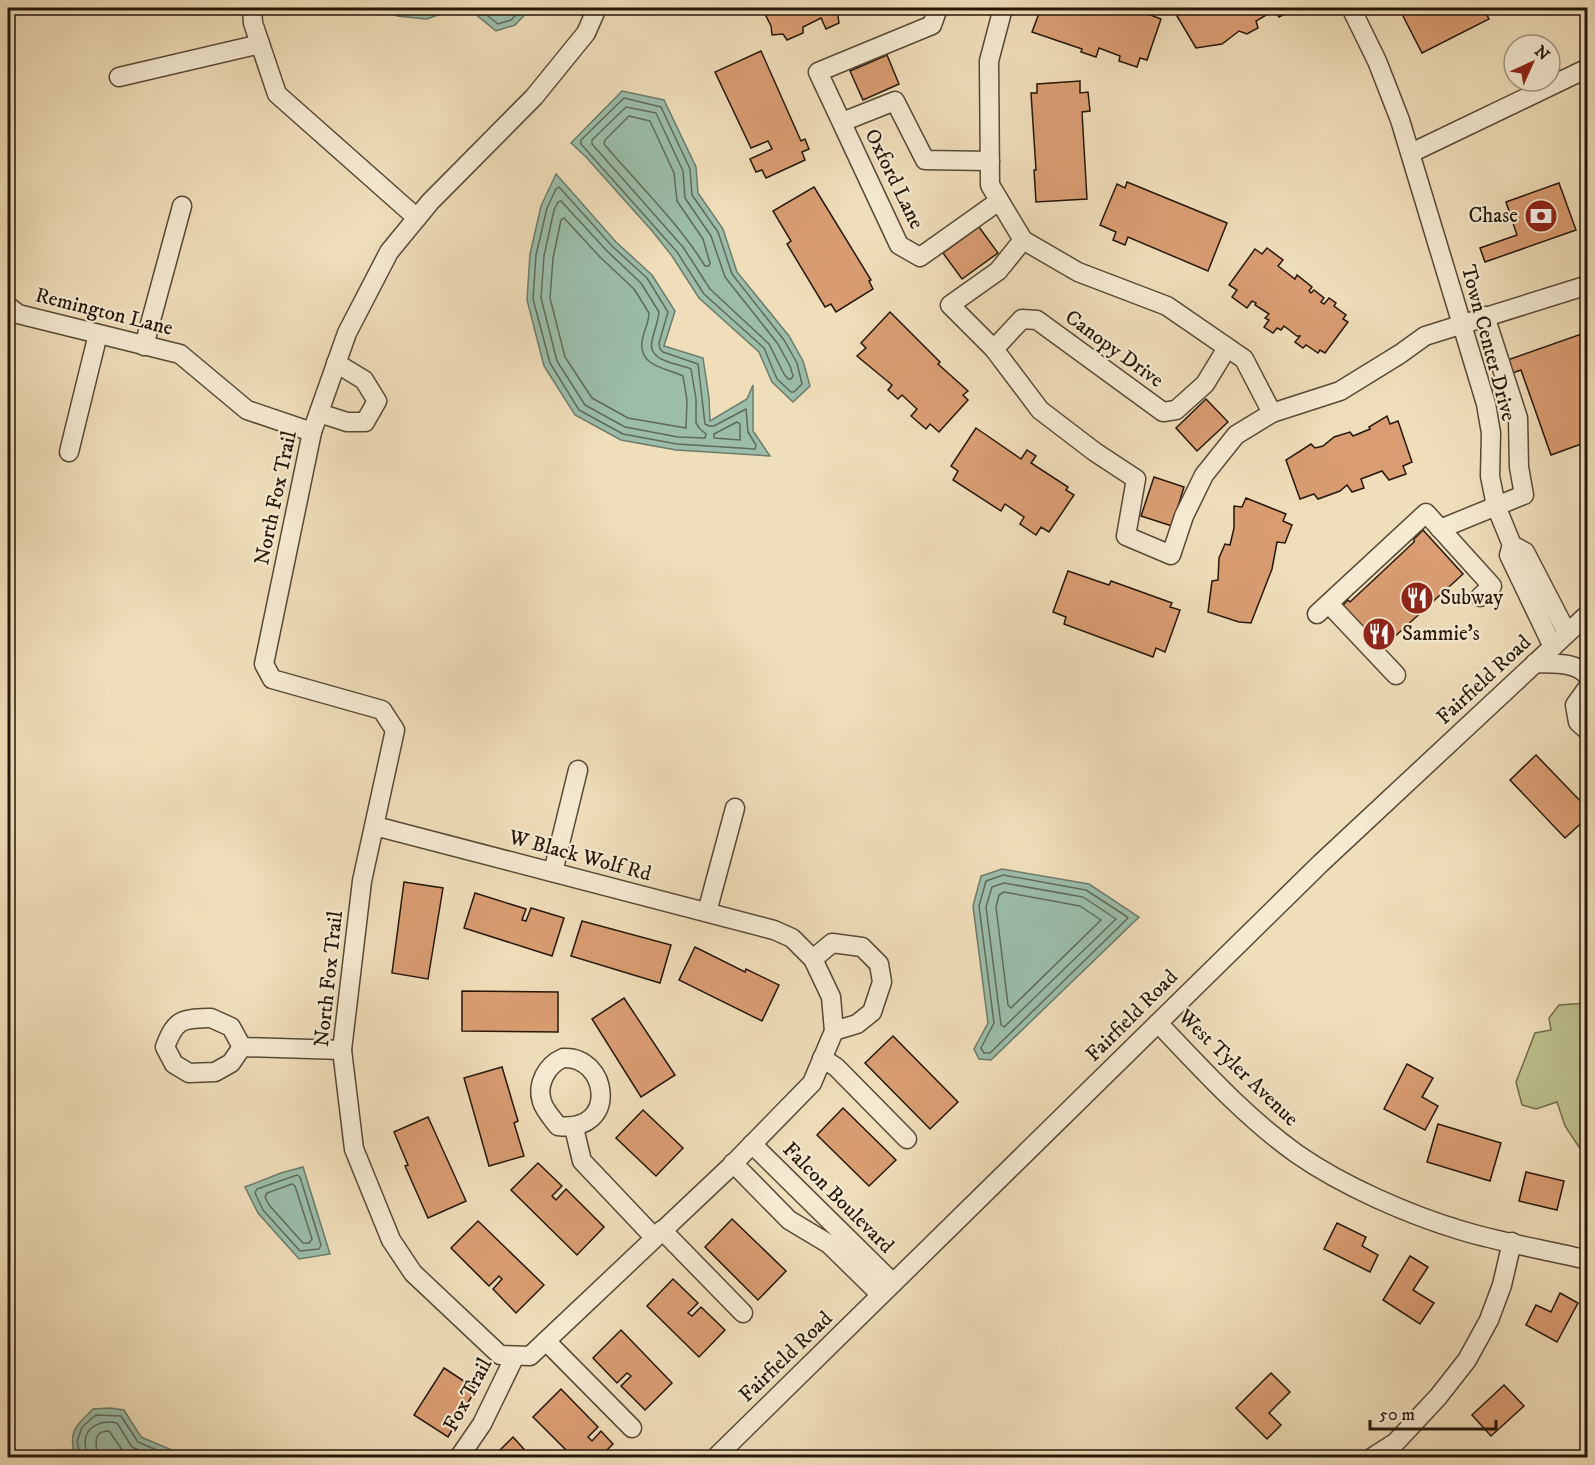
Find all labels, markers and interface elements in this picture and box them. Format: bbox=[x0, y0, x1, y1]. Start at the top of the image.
north arrow bbox=[1502, 33, 1562, 93]
text: N bbox=[1530, 41, 1554, 65]
street label: Oxford Lane bbox=[859, 125, 930, 234]
bank icon: Chase bbox=[1523, 198, 1559, 234]
place label: Chase bbox=[1468, 203, 1518, 229]
street label: Town Center Drive bbox=[1455, 262, 1521, 424]
street label: Remington Lane bbox=[32, 282, 176, 342]
street label: Canopy Drive bbox=[1060, 304, 1169, 394]
street label: North Fox Trail bbox=[249, 428, 303, 567]
restaurant icon: Subway bbox=[1399, 580, 1435, 616]
place label: Subway bbox=[1440, 585, 1504, 611]
restaurant icon: Sammie's bbox=[1361, 616, 1397, 652]
place label: Sammie's bbox=[1402, 621, 1480, 647]
street label: Fairfield Road bbox=[1431, 629, 1537, 730]
street label: W Black Wolf Rd bbox=[505, 824, 655, 888]
street label: North Fox Trail bbox=[309, 909, 349, 1048]
street label: Fairfield Road bbox=[1080, 964, 1184, 1068]
street label: West Tyler Avenue bbox=[1172, 1003, 1304, 1132]
street label: Falcon Boulevard bbox=[777, 1137, 900, 1260]
street label: Fairfield Road bbox=[734, 1306, 838, 1408]
street label: Fox Trail bbox=[438, 1353, 498, 1436]
scale bar bbox=[1370, 1393, 1496, 1431]
text: 50 m bbox=[1379, 1404, 1415, 1426]

